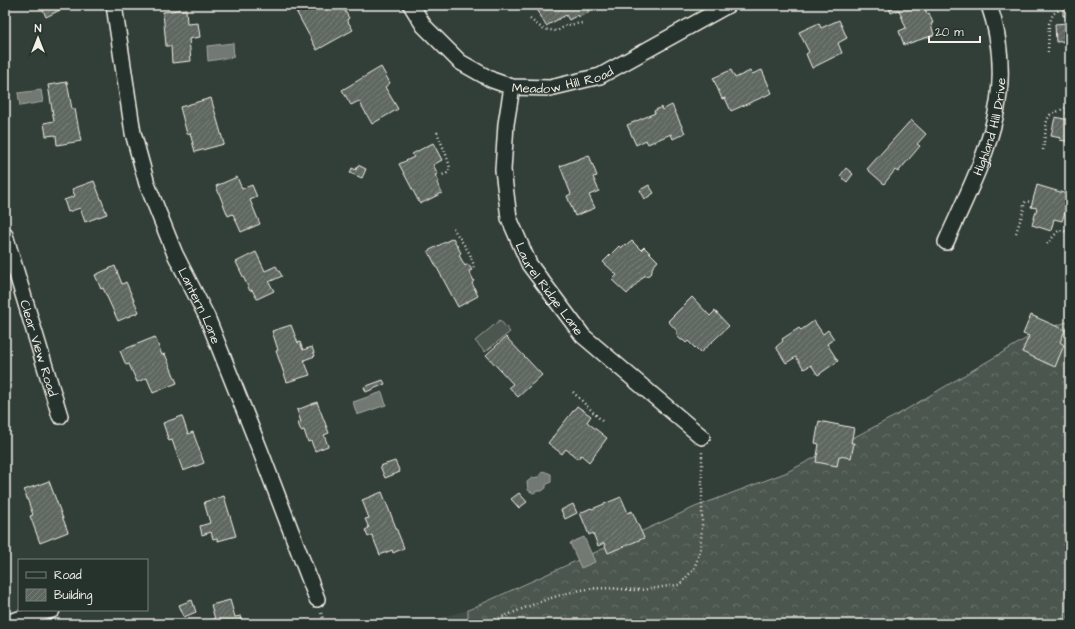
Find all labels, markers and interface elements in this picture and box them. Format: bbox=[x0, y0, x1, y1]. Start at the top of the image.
north arrow bbox=[18, 18, 58, 58]
scale bar bbox=[929, 18, 980, 44]
text: N bbox=[35, 21, 42, 36]
text: 20 m bbox=[935, 24, 964, 41]
street label: Meadow Hill Road bbox=[512, 62, 617, 98]
street label: Highland Hill Drive bbox=[969, 77, 1010, 178]
street label: Laurel Ridge Lane bbox=[511, 240, 587, 339]
street label: Lantern Lane bbox=[173, 265, 225, 347]
street label: Clear View Road bbox=[15, 298, 62, 399]
legend bbox=[18, 559, 148, 611]
text: Road bbox=[54, 567, 82, 584]
text: Building bbox=[54, 587, 92, 605]

